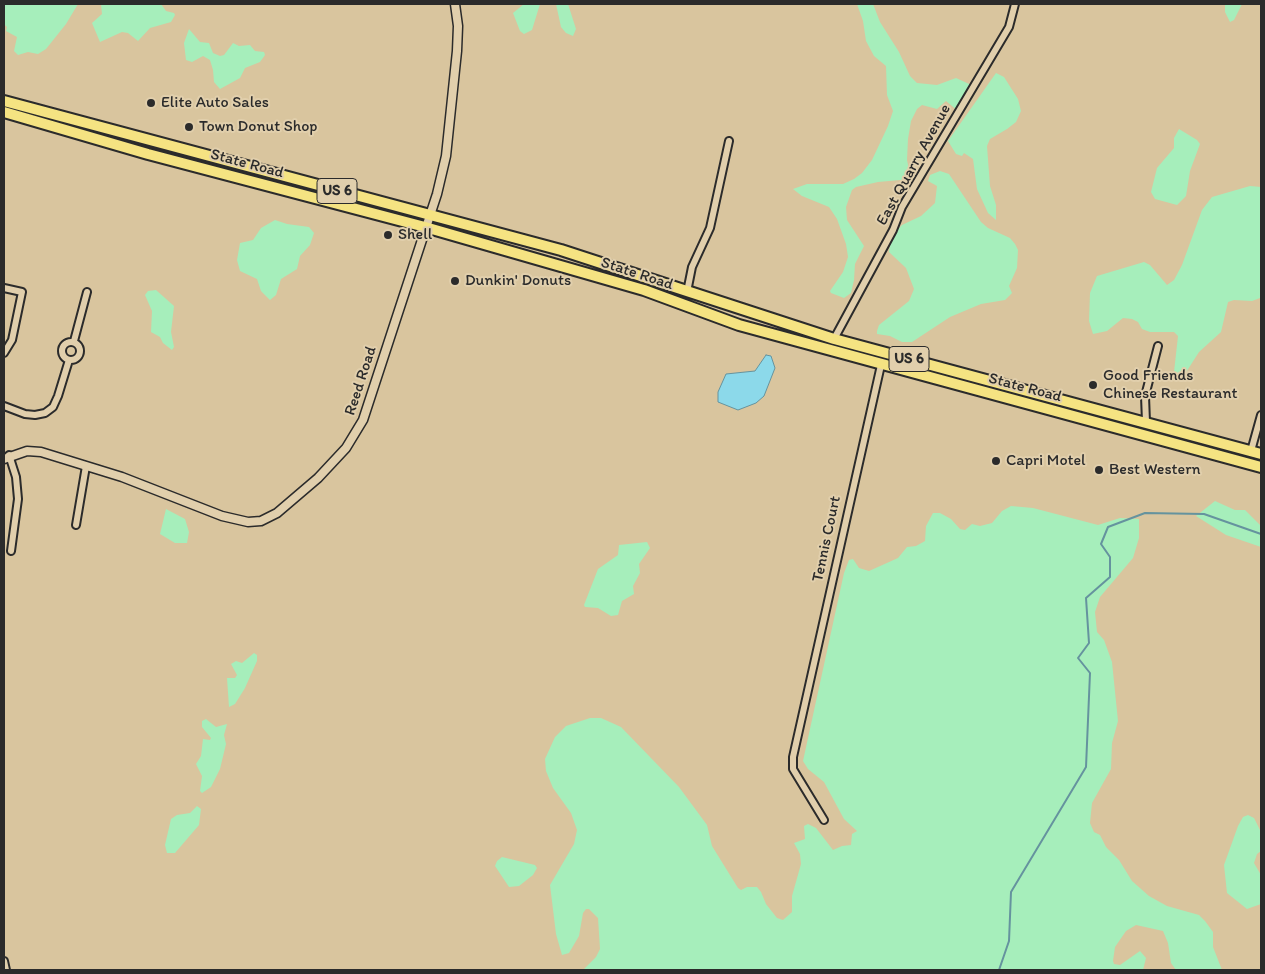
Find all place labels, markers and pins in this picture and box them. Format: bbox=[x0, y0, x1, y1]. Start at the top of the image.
place label: Elite Auto Sales bbox=[161, 93, 269, 113]
marker: Elite Auto Sales bbox=[145, 97, 157, 109]
place label: Town Donut Shop bbox=[199, 117, 317, 137]
marker: Town Donut Shop bbox=[183, 121, 195, 133]
place label: Shell bbox=[398, 225, 432, 245]
marker: Shell bbox=[382, 229, 394, 241]
place label: Dunkin' Donuts bbox=[465, 271, 571, 291]
marker: Dunkin' Donuts bbox=[449, 275, 461, 287]
place label: Good Friends Chinese Restaurant bbox=[1103, 366, 1237, 404]
marker: Good Friends Chinese Restaurant bbox=[1087, 379, 1099, 391]
place label: Capri Motel bbox=[1006, 451, 1086, 471]
marker: Capri Motel bbox=[990, 455, 1002, 467]
place label: Best Western bbox=[1109, 460, 1201, 480]
marker: Best Western bbox=[1093, 464, 1105, 476]

